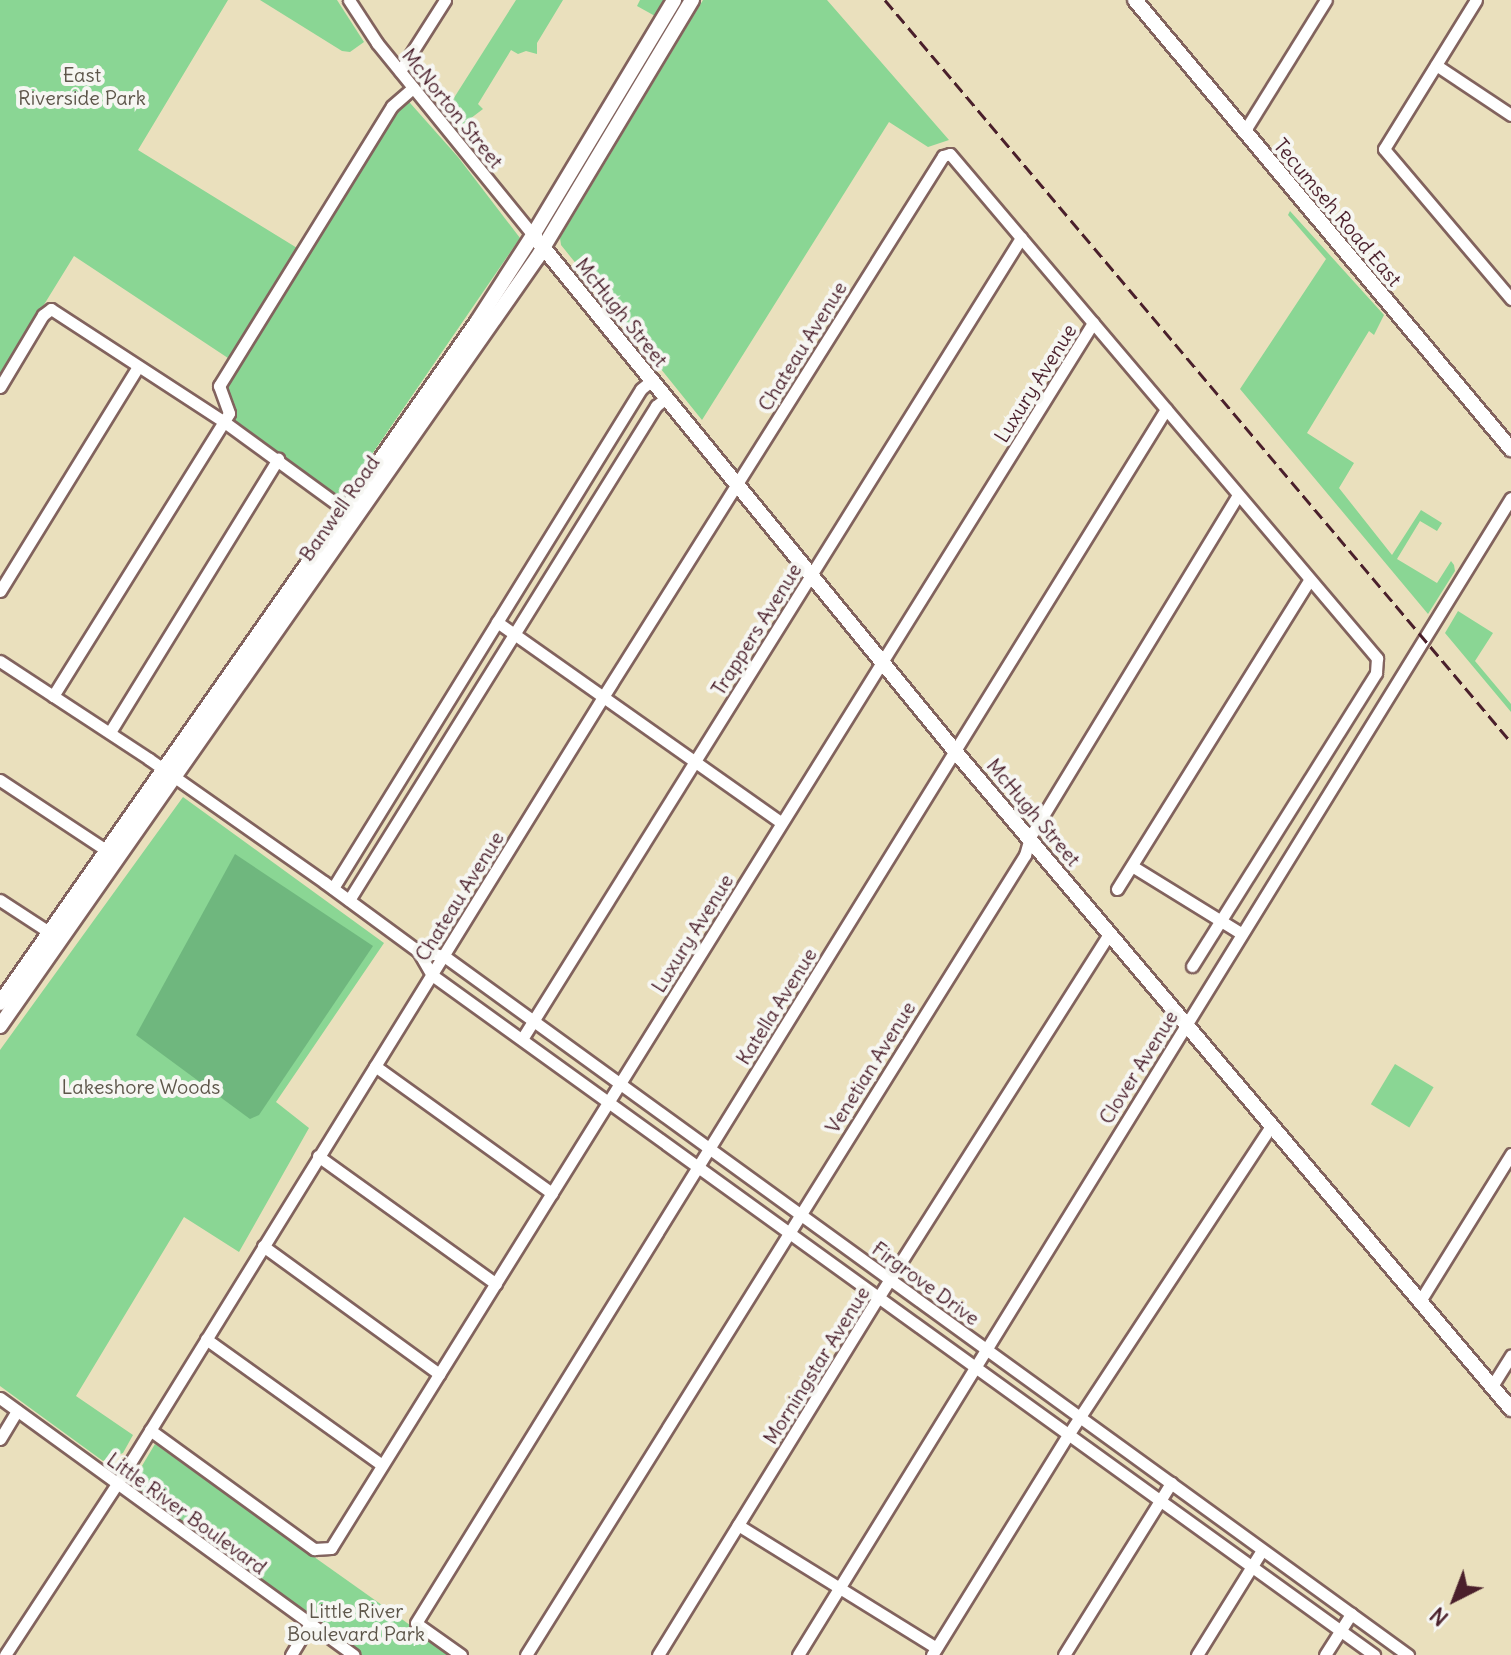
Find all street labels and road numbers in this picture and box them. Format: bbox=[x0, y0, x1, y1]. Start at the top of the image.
street label: McNorton Street bbox=[397, 43, 509, 173]
street label: Tecumseh Road East bbox=[1269, 133, 1407, 291]
street label: McHugh Street bbox=[571, 253, 673, 371]
street label: Chateau Avenue bbox=[753, 277, 851, 415]
street label: Luxury Avenue bbox=[989, 319, 1081, 447]
street label: Banwell Road bbox=[294, 451, 384, 565]
street label: Trappers Avenue bbox=[706, 559, 806, 699]
street label: McHugh Street bbox=[982, 753, 1086, 871]
street label: Chateau Avenue bbox=[410, 827, 508, 965]
street label: Luxury Avenue bbox=[646, 869, 738, 997]
street label: Katella Avenue bbox=[731, 943, 821, 1069]
street label: Venetian Avenue bbox=[820, 997, 920, 1137]
street label: Clover Avenue bbox=[1094, 1006, 1182, 1128]
street label: Firgrove Drive bbox=[868, 1236, 984, 1330]
street label: Morningstar Avenue bbox=[758, 1282, 874, 1448]
street label: Little River Boulevard bbox=[102, 1447, 272, 1579]

